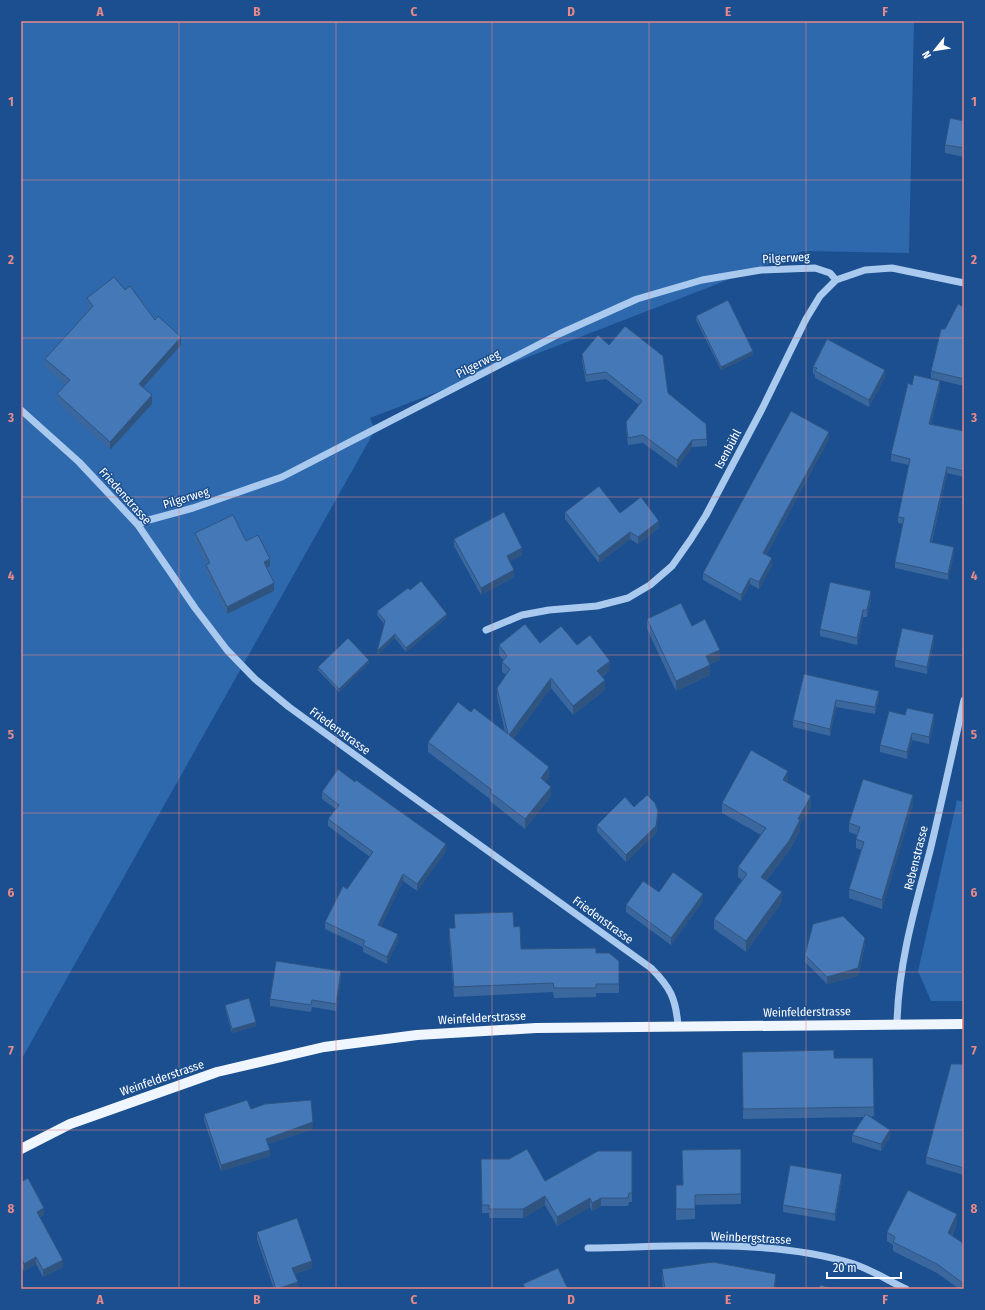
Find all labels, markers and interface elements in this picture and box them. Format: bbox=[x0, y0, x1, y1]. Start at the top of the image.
text: A bbox=[95, 4, 104, 19]
text: B bbox=[253, 4, 261, 19]
text: C bbox=[411, 4, 418, 19]
text: D bbox=[567, 4, 575, 19]
text: E bbox=[725, 4, 731, 19]
text: F bbox=[882, 4, 888, 19]
north arrow bbox=[915, 30, 955, 70]
text: N bbox=[919, 49, 934, 61]
text: 1 bbox=[8, 94, 14, 109]
text: 1 bbox=[971, 94, 977, 109]
street label: Pilgerweg bbox=[762, 250, 810, 266]
text: 2 bbox=[7, 252, 14, 267]
text: 2 bbox=[970, 252, 977, 267]
street label: Pilgerweg bbox=[454, 347, 503, 381]
text: 3 bbox=[7, 410, 14, 425]
text: 3 bbox=[970, 410, 977, 425]
street label: Isenbühl bbox=[712, 427, 744, 471]
street label: Friedenstrasse bbox=[96, 465, 154, 527]
street label: Pilgerweg bbox=[161, 484, 211, 512]
text: 4 bbox=[8, 568, 15, 583]
text: 4 bbox=[971, 568, 978, 583]
street label: Friedenstrasse bbox=[307, 704, 373, 758]
text: 5 bbox=[8, 727, 14, 742]
text: 5 bbox=[971, 727, 977, 742]
street label: Rebenstrasse bbox=[901, 824, 931, 892]
text: 6 bbox=[8, 885, 15, 900]
text: 6 bbox=[971, 885, 978, 900]
street label: Friedenstrasse bbox=[570, 893, 636, 947]
street label: Weinfelderstrasse bbox=[763, 1004, 851, 1020]
street label: Weinfelderstrasse bbox=[438, 1009, 526, 1027]
text: 7 bbox=[8, 1043, 14, 1058]
text: 7 bbox=[971, 1043, 977, 1058]
street label: Weinfelderstrasse bbox=[118, 1057, 206, 1099]
text: 8 bbox=[8, 1201, 15, 1216]
text: 8 bbox=[971, 1201, 978, 1216]
street label: Weinbergstrasse bbox=[710, 1229, 792, 1247]
scale bar bbox=[827, 1254, 901, 1280]
text: 20 m bbox=[833, 1261, 857, 1275]
text: A bbox=[95, 1292, 104, 1307]
text: B bbox=[253, 1292, 261, 1307]
text: C bbox=[411, 1292, 418, 1307]
text: D bbox=[567, 1292, 575, 1307]
text: E bbox=[725, 1292, 731, 1307]
text: F bbox=[882, 1292, 888, 1307]

